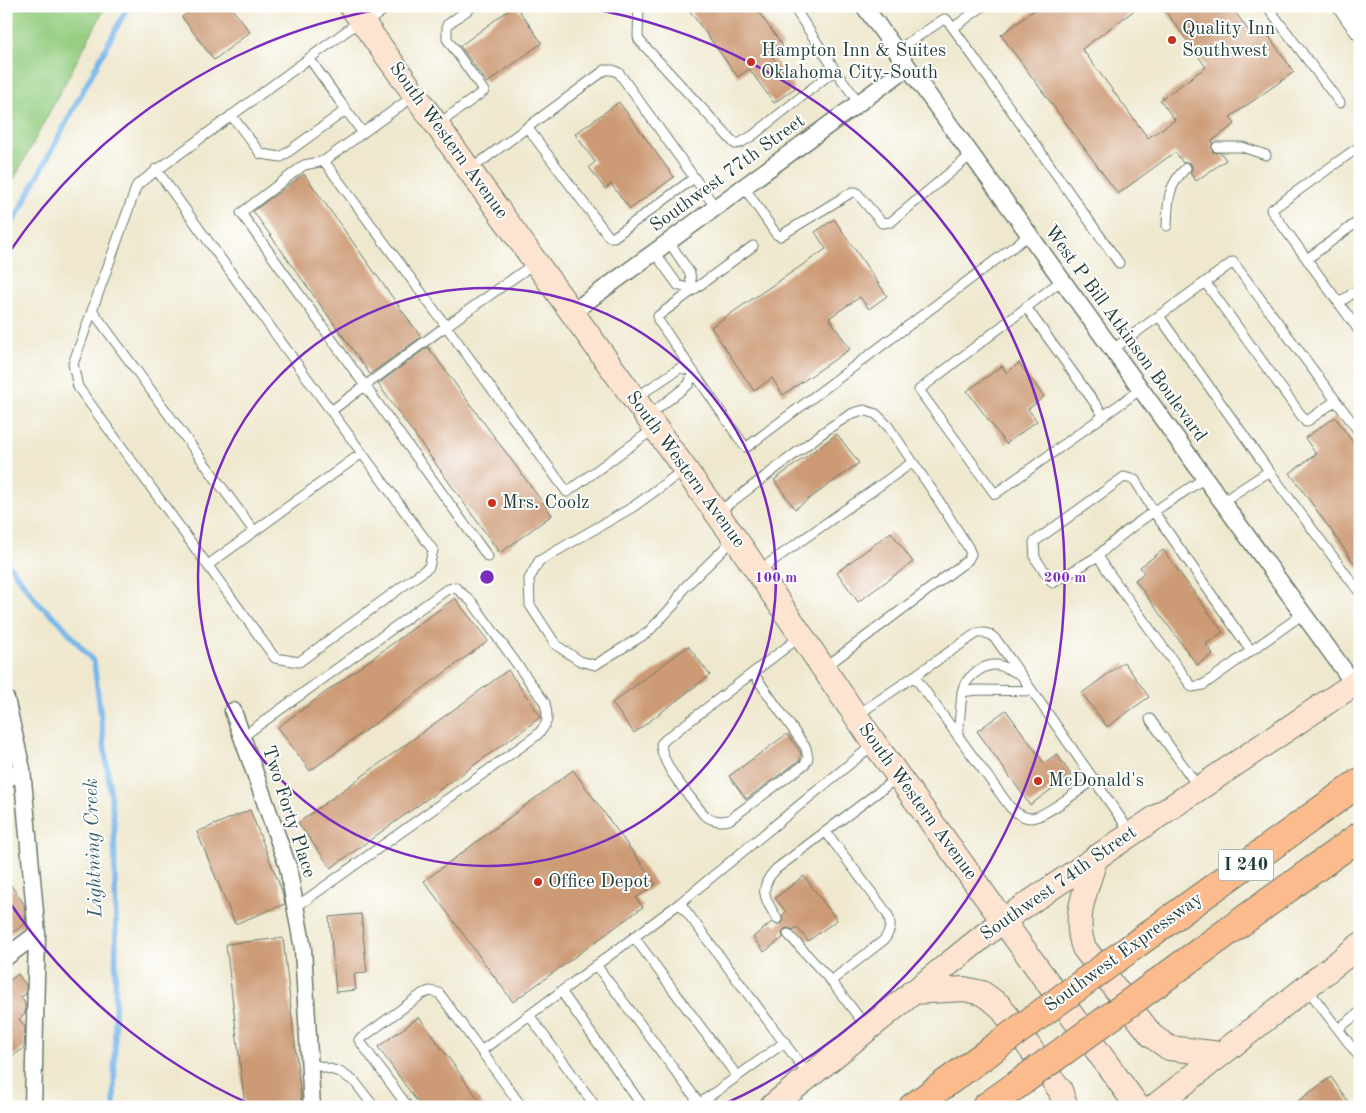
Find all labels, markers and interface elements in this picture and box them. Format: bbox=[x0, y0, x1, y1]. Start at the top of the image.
place label: Quality Inn Southwest bbox=[1182, 20, 1275, 61]
marker: Quality Inn Southwest bbox=[1166, 34, 1178, 46]
place label: Hampton Inn & Suites Oklahoma City-South bbox=[761, 42, 946, 83]
marker: Hampton Inn & Suites Oklahoma City-South bbox=[745, 56, 757, 68]
street label: South Western Avenue bbox=[385, 59, 511, 223]
street label: Southwest 77th Street bbox=[647, 112, 809, 236]
street label: West P Bill Atkinson Boulevard bbox=[1040, 222, 1210, 446]
street label: South Western Avenue bbox=[622, 388, 748, 552]
place label: Mrs. Coolz bbox=[502, 494, 590, 513]
marker: Mrs. Coolz bbox=[486, 497, 498, 509]
centre of rings bbox=[478, 568, 496, 586]
text: 100 m bbox=[755, 571, 797, 586]
text: 200 m bbox=[1044, 571, 1086, 586]
street label: South Western Avenue bbox=[854, 720, 980, 884]
street label: Two Forty Place bbox=[258, 744, 318, 880]
place label: McDonald's bbox=[1048, 772, 1144, 791]
marker: McDonald's bbox=[1032, 775, 1044, 787]
water label: Lightning Creek bbox=[82, 778, 106, 919]
street label: Southwest 74th Street bbox=[977, 823, 1141, 945]
road number: I 240 bbox=[1218, 850, 1274, 880]
place label: Office Depot bbox=[548, 873, 649, 892]
marker: Office Depot bbox=[532, 876, 544, 888]
street label: Southwest Expressway bbox=[1041, 889, 1207, 1017]

